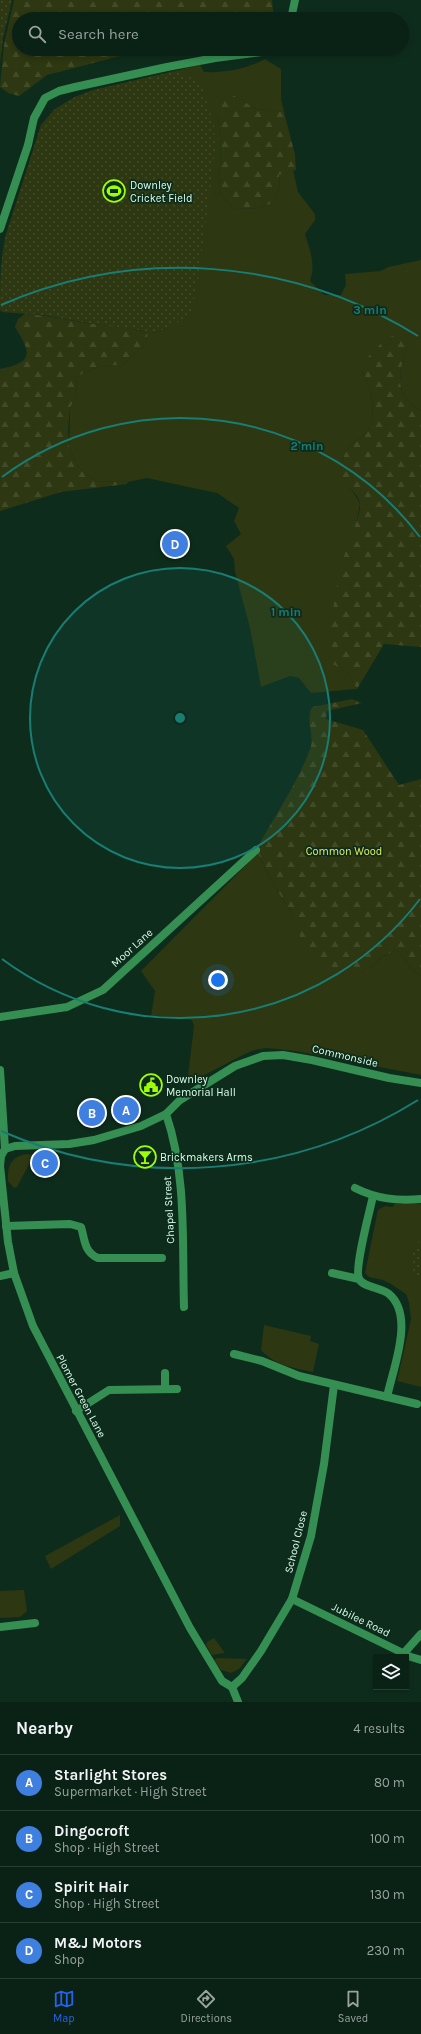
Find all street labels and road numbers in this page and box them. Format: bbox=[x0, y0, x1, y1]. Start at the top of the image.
street label: Moor Lane bbox=[109, 926, 156, 970]
street label: Commonside bbox=[311, 1042, 380, 1070]
street label: Chapel Street bbox=[161, 1176, 177, 1244]
street label: Plomer Green Lane bbox=[53, 1352, 109, 1440]
street label: School Close bbox=[282, 1509, 310, 1575]
street label: Jubilee Road bbox=[330, 1600, 392, 1640]

